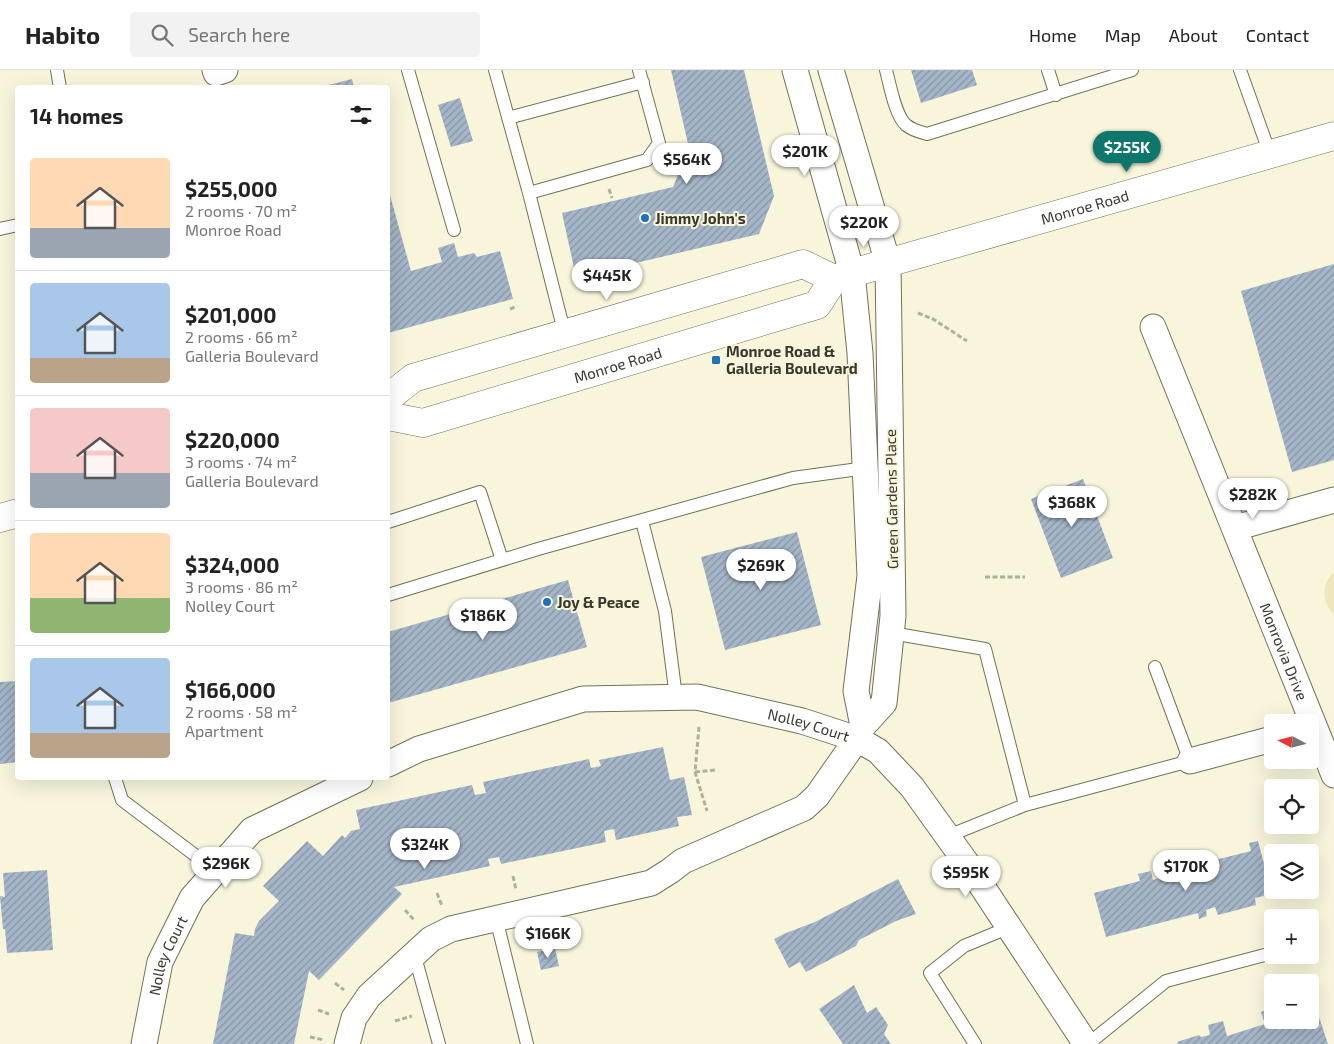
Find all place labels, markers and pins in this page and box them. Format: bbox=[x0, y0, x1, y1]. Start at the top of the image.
pin: $255K bbox=[1092, 131, 1162, 173]
pin: $201K bbox=[770, 134, 840, 177]
pin: $564K bbox=[652, 142, 722, 185]
pin: $220K bbox=[829, 206, 899, 248]
place label: Jimmy John's bbox=[655, 209, 746, 228]
marker: Jimmy John's bbox=[639, 212, 651, 224]
pin: $445K bbox=[572, 258, 642, 301]
place label: Monroe Road & Galleria Boulevard bbox=[726, 342, 858, 377]
marker: Monroe Road & Galleria Boulevard bbox=[710, 354, 722, 366]
pin: $282K bbox=[1218, 478, 1288, 520]
pin: $368K bbox=[1037, 486, 1107, 528]
pin: $269K bbox=[726, 548, 796, 591]
place label: Joy & Peace bbox=[557, 593, 640, 612]
marker: Joy & Peace bbox=[541, 596, 553, 608]
pin: $186K bbox=[448, 598, 518, 641]
pin: $324K bbox=[390, 828, 460, 870]
pin: $296K bbox=[191, 846, 261, 889]
pin: $170K bbox=[1151, 850, 1221, 892]
pin: $595K bbox=[931, 856, 1001, 898]
pin: $166K bbox=[513, 916, 583, 959]

